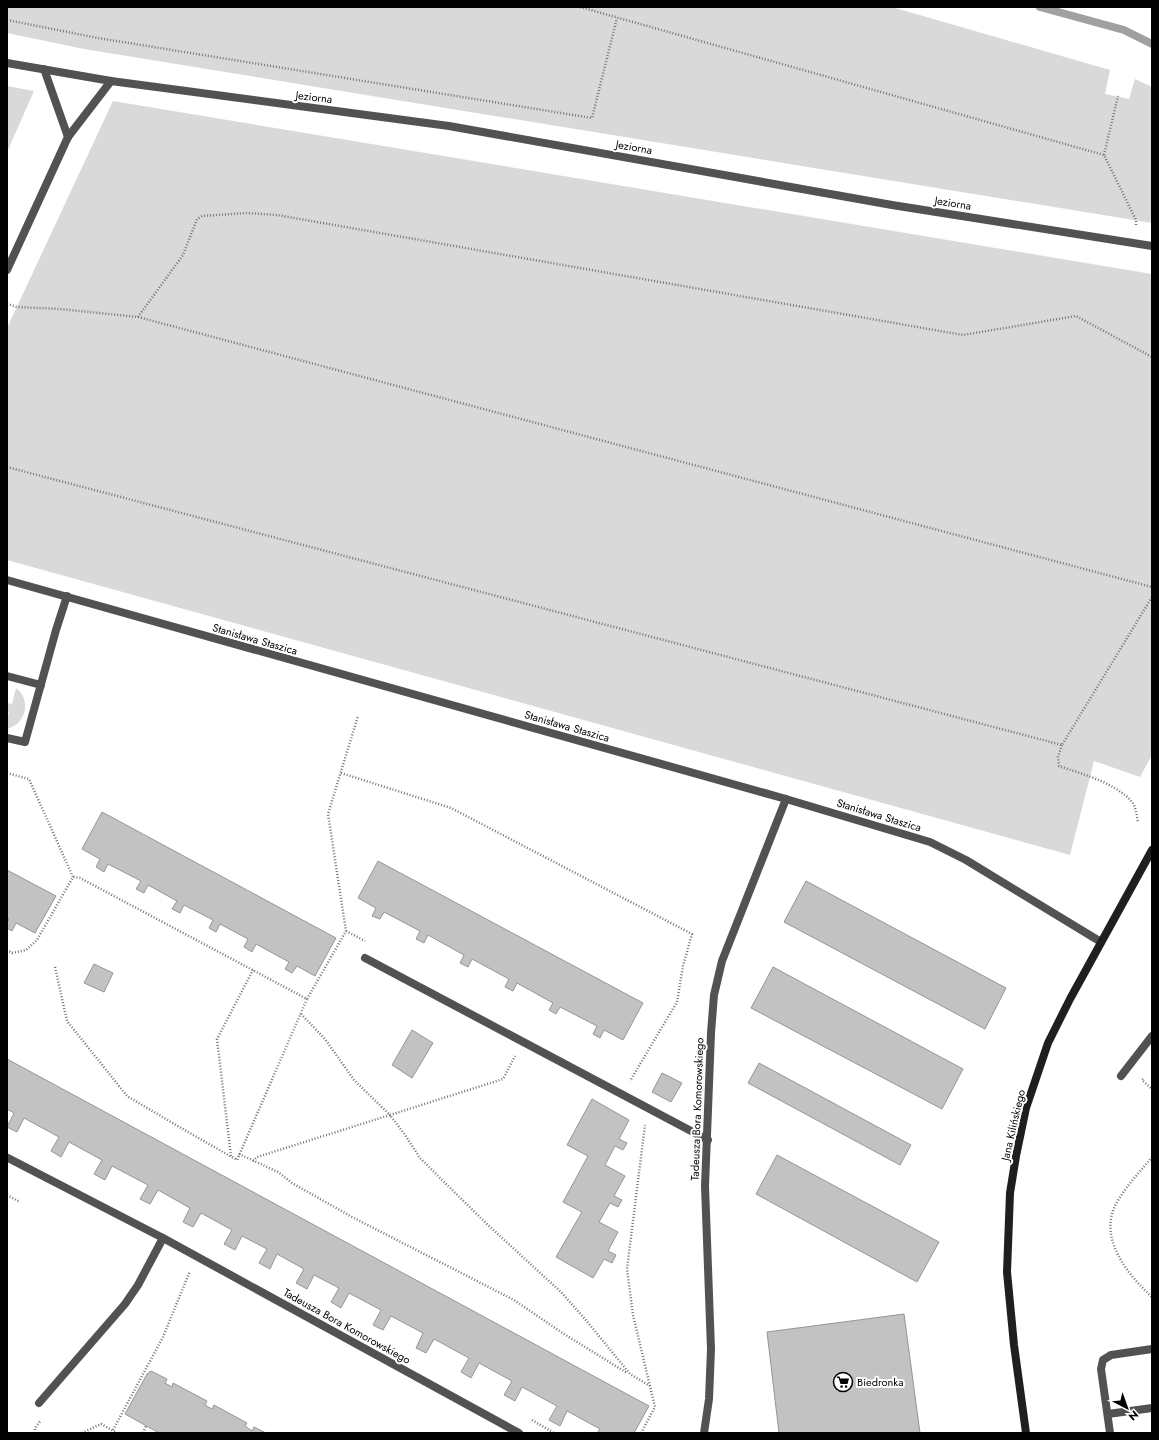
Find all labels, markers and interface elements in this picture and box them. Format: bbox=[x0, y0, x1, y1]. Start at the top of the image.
street label: Jeziorna bbox=[293, 87, 333, 107]
street label: Jeziorna bbox=[612, 136, 654, 158]
street label: Jeziorna bbox=[932, 192, 972, 214]
street label: Stanisława Staszica bbox=[211, 619, 299, 659]
street label: Stanisława Staszica bbox=[523, 706, 611, 746]
street label: Stanisława Staszica bbox=[835, 795, 923, 835]
street label: Tadeusza Bora Komorowskiego bbox=[687, 1037, 707, 1181]
street label: Jana Kilińskiego bbox=[997, 1088, 1029, 1164]
street label: Tadeusza Bora Komorowskiego bbox=[281, 1284, 413, 1368]
supermarket icon: Biedronka bbox=[832, 1371, 854, 1393]
place label: Biedronka bbox=[857, 1374, 903, 1390]
north arrow bbox=[1107, 1388, 1147, 1428]
text: N bbox=[1125, 1407, 1142, 1424]

